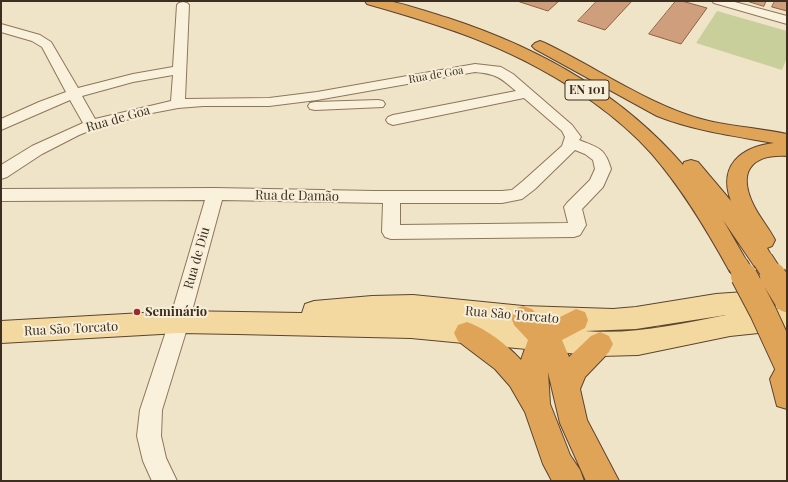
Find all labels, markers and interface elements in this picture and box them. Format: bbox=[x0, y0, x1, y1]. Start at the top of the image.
street label: Rua de Goa bbox=[407, 64, 465, 86]
road number: EN 101 bbox=[565, 80, 609, 100]
street label: Rua de Goa bbox=[84, 102, 152, 136]
street label: Rua de Damão bbox=[255, 187, 339, 205]
street label: Rua de Diu bbox=[181, 225, 213, 291]
street label: Rua São Torcato bbox=[464, 303, 560, 327]
place label: Seminário bbox=[145, 304, 207, 320]
marker: Seminário bbox=[132, 307, 142, 317]
street label: Rua São Torcato bbox=[24, 319, 118, 339]

